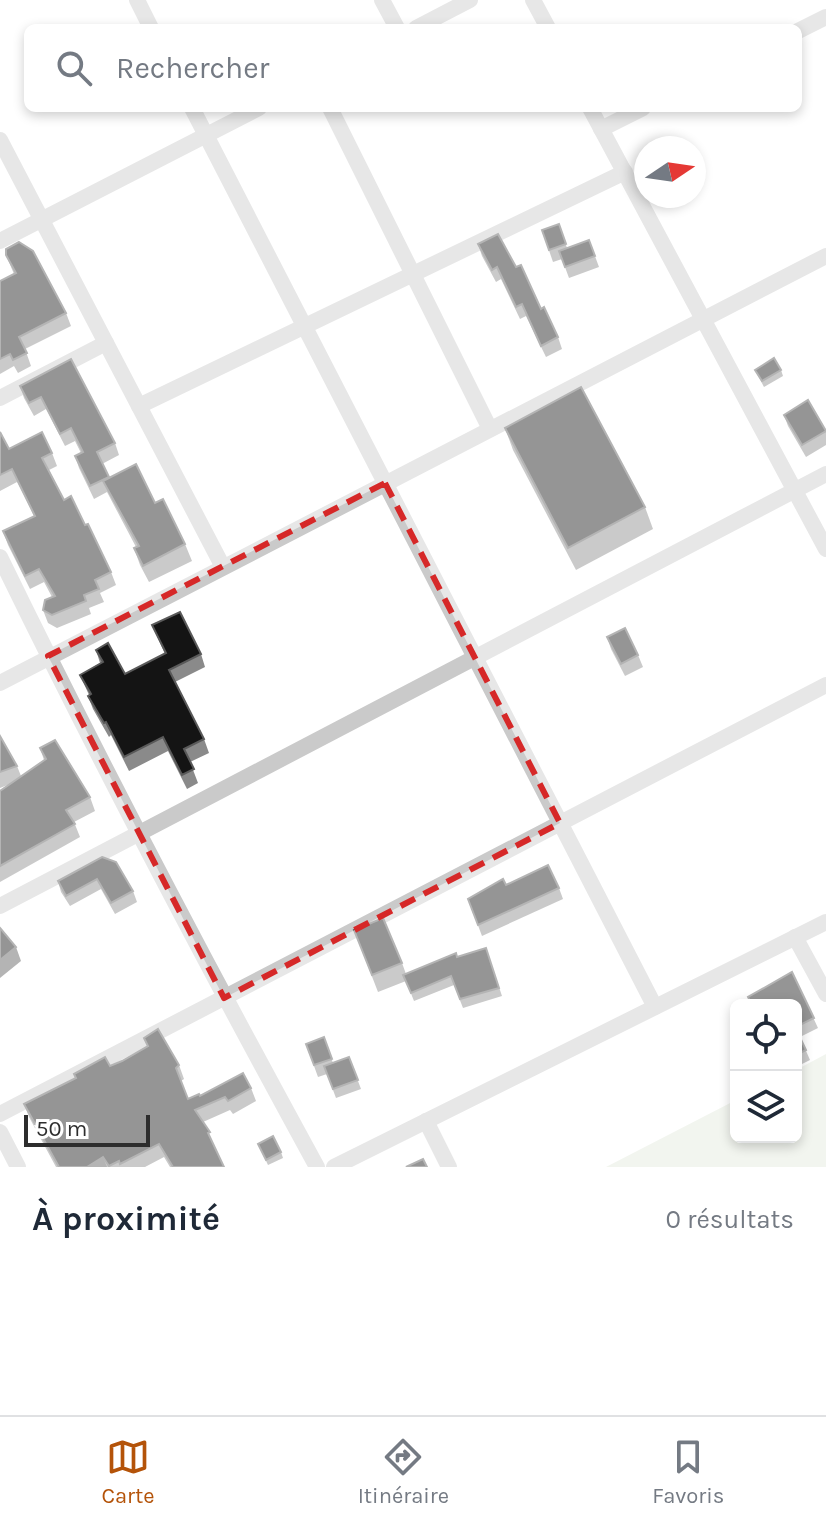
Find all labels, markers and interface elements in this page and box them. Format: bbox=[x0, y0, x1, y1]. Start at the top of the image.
search box bbox=[24, 24, 802, 112]
icon: search bbox=[52, 46, 96, 90]
text: Rechercher bbox=[116, 50, 269, 86]
north arrow bbox=[634, 136, 706, 208]
map controls bbox=[730, 999, 802, 1143]
button: locate bbox=[730, 999, 802, 1071]
button: layers bbox=[730, 1071, 802, 1143]
scale bar bbox=[24, 1111, 150, 1147]
text: 50 m bbox=[36, 1116, 87, 1142]
text: À proximité bbox=[32, 1199, 220, 1239]
text: 0 résultats bbox=[665, 1204, 794, 1235]
tab: Carte bbox=[102, 1435, 155, 1509]
tab: Itinéraire bbox=[358, 1435, 449, 1509]
tab: Favoris bbox=[652, 1435, 724, 1509]

